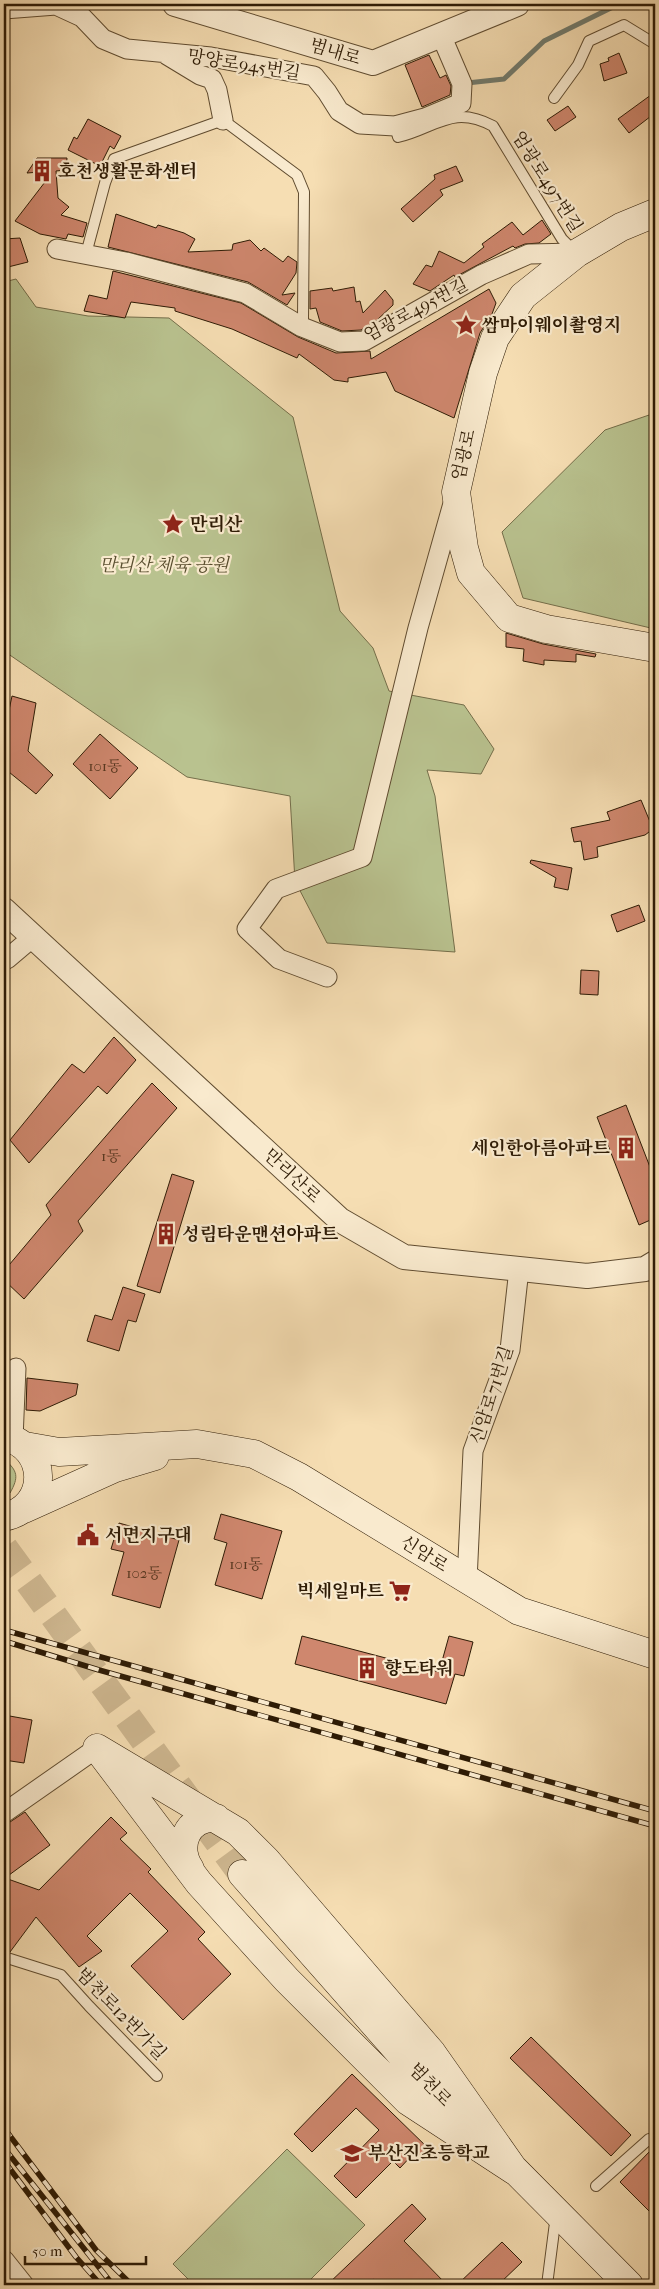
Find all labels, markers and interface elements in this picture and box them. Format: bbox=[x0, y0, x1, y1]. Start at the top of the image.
street label: 범내로 bbox=[307, 34, 363, 70]
street label: 망양로945번길 bbox=[186, 46, 302, 84]
street label: 엄광로497번길 bbox=[507, 127, 587, 237]
building icon: 호천생활문화센터 bbox=[29, 158, 55, 184]
place label: 호천생활문화센터 bbox=[58, 161, 197, 182]
street label: 엄광로495번길 bbox=[360, 274, 472, 346]
place icon: 쌈마이웨이촬영지 bbox=[453, 312, 479, 338]
place label: 쌈마이웨이촬영지 bbox=[482, 315, 621, 336]
street label: 엄광로 bbox=[448, 427, 480, 483]
place icon: 만리산 bbox=[160, 511, 186, 537]
place label: 만리산 bbox=[190, 514, 243, 535]
park label: 만리산 체육 공원 bbox=[99, 555, 230, 576]
house number: 101동 bbox=[88, 757, 122, 775]
building icon: 세인한아름아파트 bbox=[613, 1135, 639, 1161]
place label: 세인한아름아파트 bbox=[471, 1138, 611, 1159]
street label: 만리산로 bbox=[259, 1145, 325, 1207]
house number: 1동 bbox=[101, 1147, 121, 1165]
building icon: 성림타운맨션아파트 bbox=[153, 1221, 179, 1247]
place label: 성림타운맨션아파트 bbox=[182, 1224, 339, 1245]
street label: 신암로71번길 bbox=[466, 1343, 518, 1447]
public building icon: 서면지구대 bbox=[75, 1522, 101, 1548]
place label: 서면지구대 bbox=[105, 1525, 192, 1546]
street label: 신암로 bbox=[396, 1531, 452, 1577]
house number: 101동 bbox=[229, 1555, 263, 1573]
house number: 102동 bbox=[126, 1564, 162, 1582]
supermarket icon: 빅세일마트 bbox=[387, 1578, 413, 1604]
place label: 빅세일마트 bbox=[297, 1581, 385, 1602]
building icon: 향도타워 bbox=[354, 1655, 380, 1681]
place label: 향도타워 bbox=[384, 1658, 454, 1679]
street label: 범천로12번가길 bbox=[72, 1964, 170, 2064]
street label: 범천로 bbox=[404, 2059, 456, 2111]
school or university icon: 부산진초등학교 bbox=[339, 2140, 365, 2166]
place label: 부산진초등학교 bbox=[368, 2143, 490, 2164]
scale bar bbox=[25, 2234, 146, 2266]
text: 50 m bbox=[32, 2242, 63, 2260]

